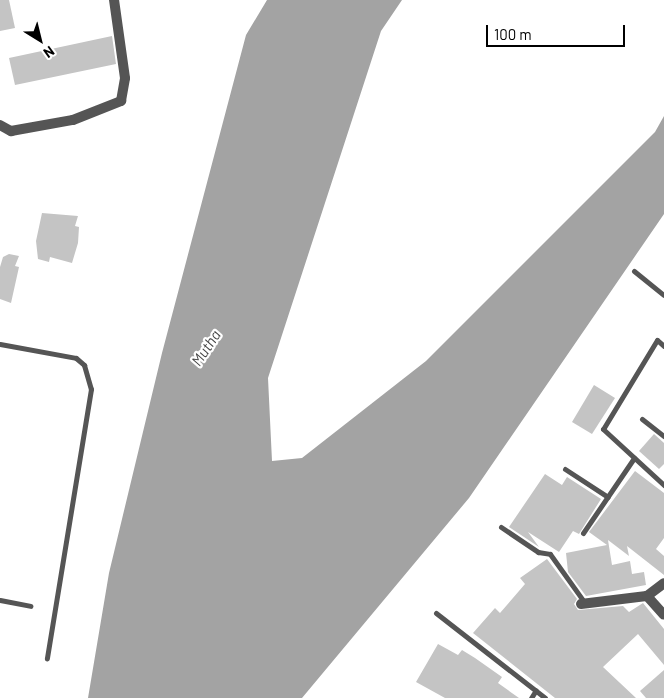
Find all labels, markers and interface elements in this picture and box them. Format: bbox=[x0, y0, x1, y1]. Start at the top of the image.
north arrow bbox=[15, 15, 65, 65]
scale bar bbox=[489, 15, 628, 47]
text: 100 m bbox=[494, 25, 532, 43]
text: N bbox=[40, 43, 58, 62]
water label: Mutha bbox=[188, 327, 224, 369]

